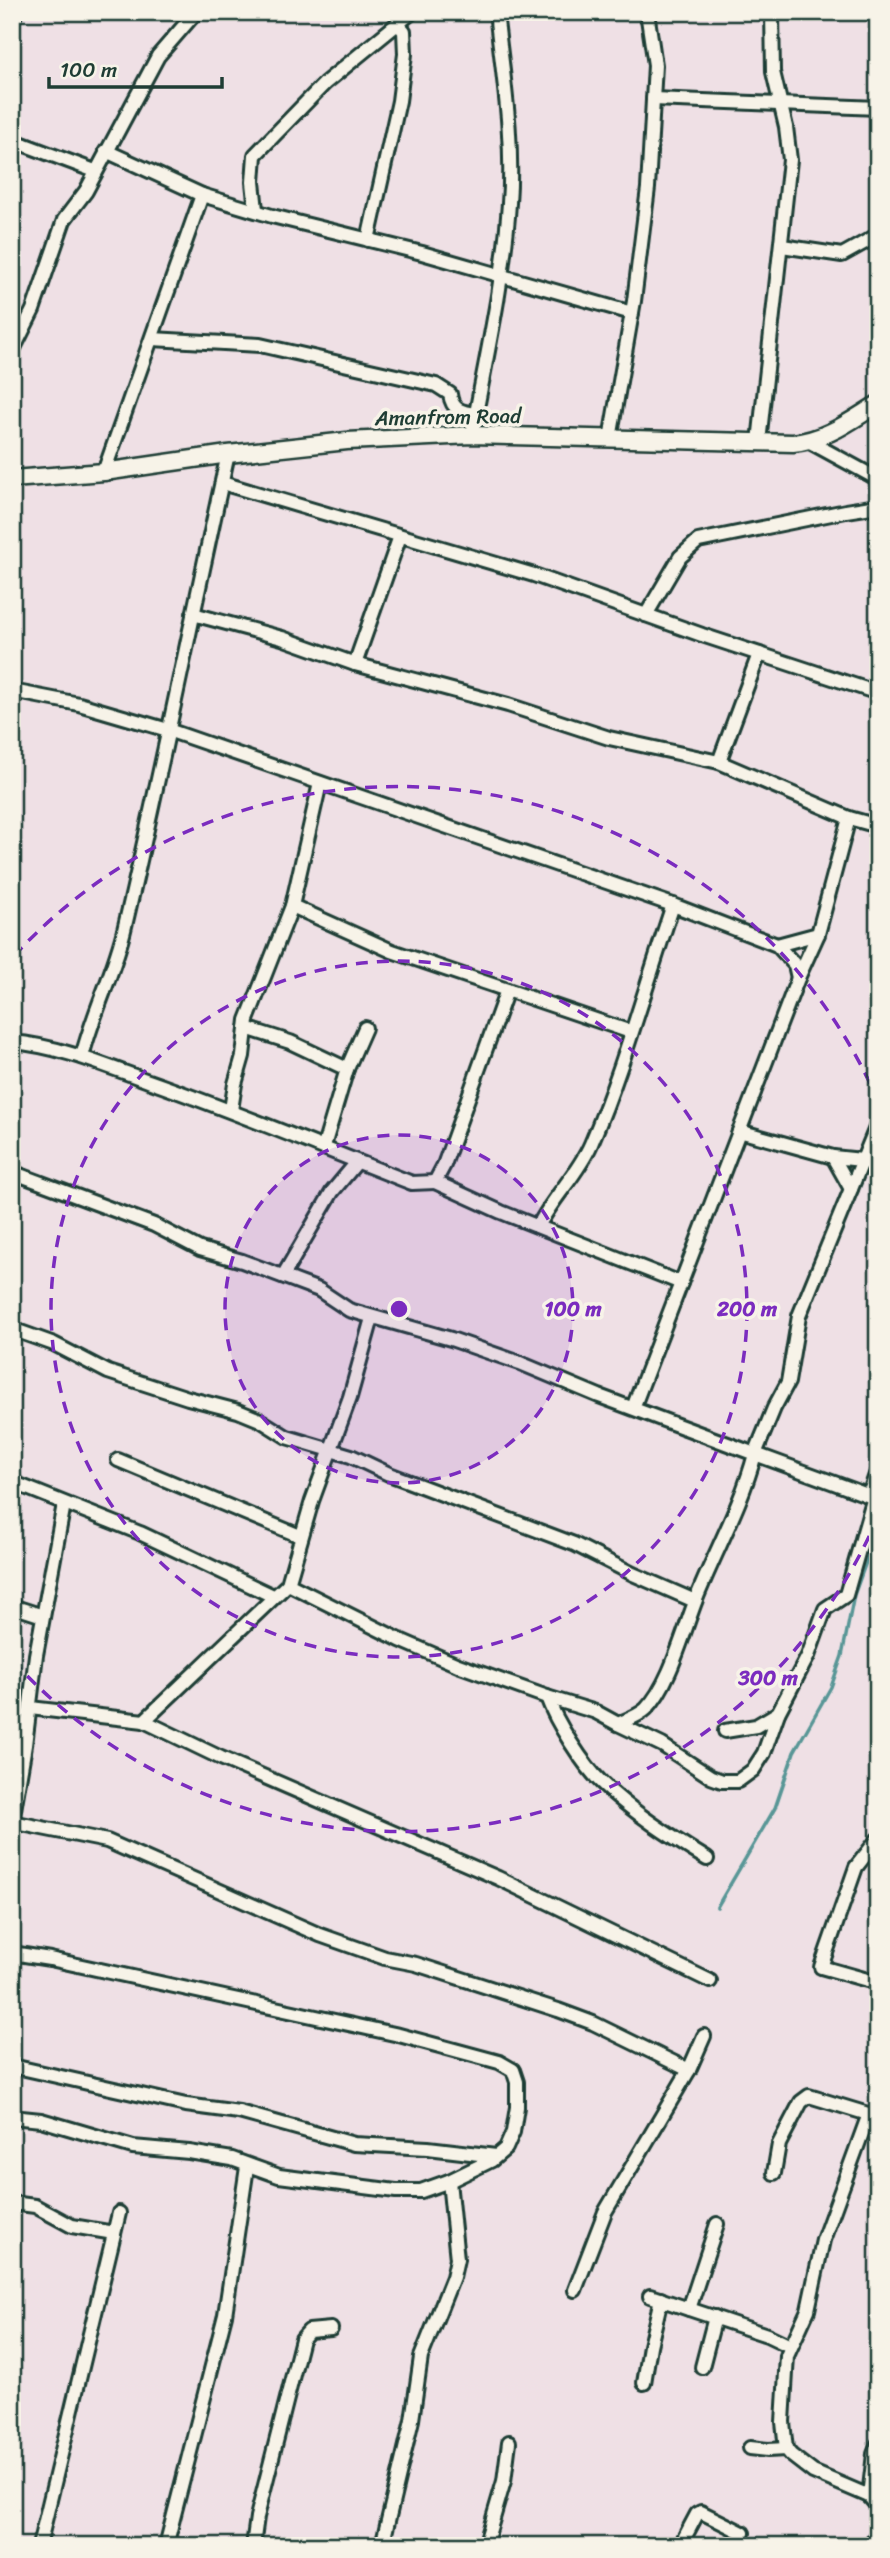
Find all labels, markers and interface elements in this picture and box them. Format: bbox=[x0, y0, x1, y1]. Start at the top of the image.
scale bar bbox=[49, 46, 222, 90]
text: 100 m bbox=[60, 51, 117, 89]
street label: Amanfrom Road bbox=[373, 397, 523, 437]
text: 100 m bbox=[544, 1290, 602, 1328]
text: 200 m bbox=[716, 1290, 778, 1328]
centre of rings bbox=[387, 1297, 411, 1321]
text: 300 m bbox=[737, 1659, 799, 1697]

